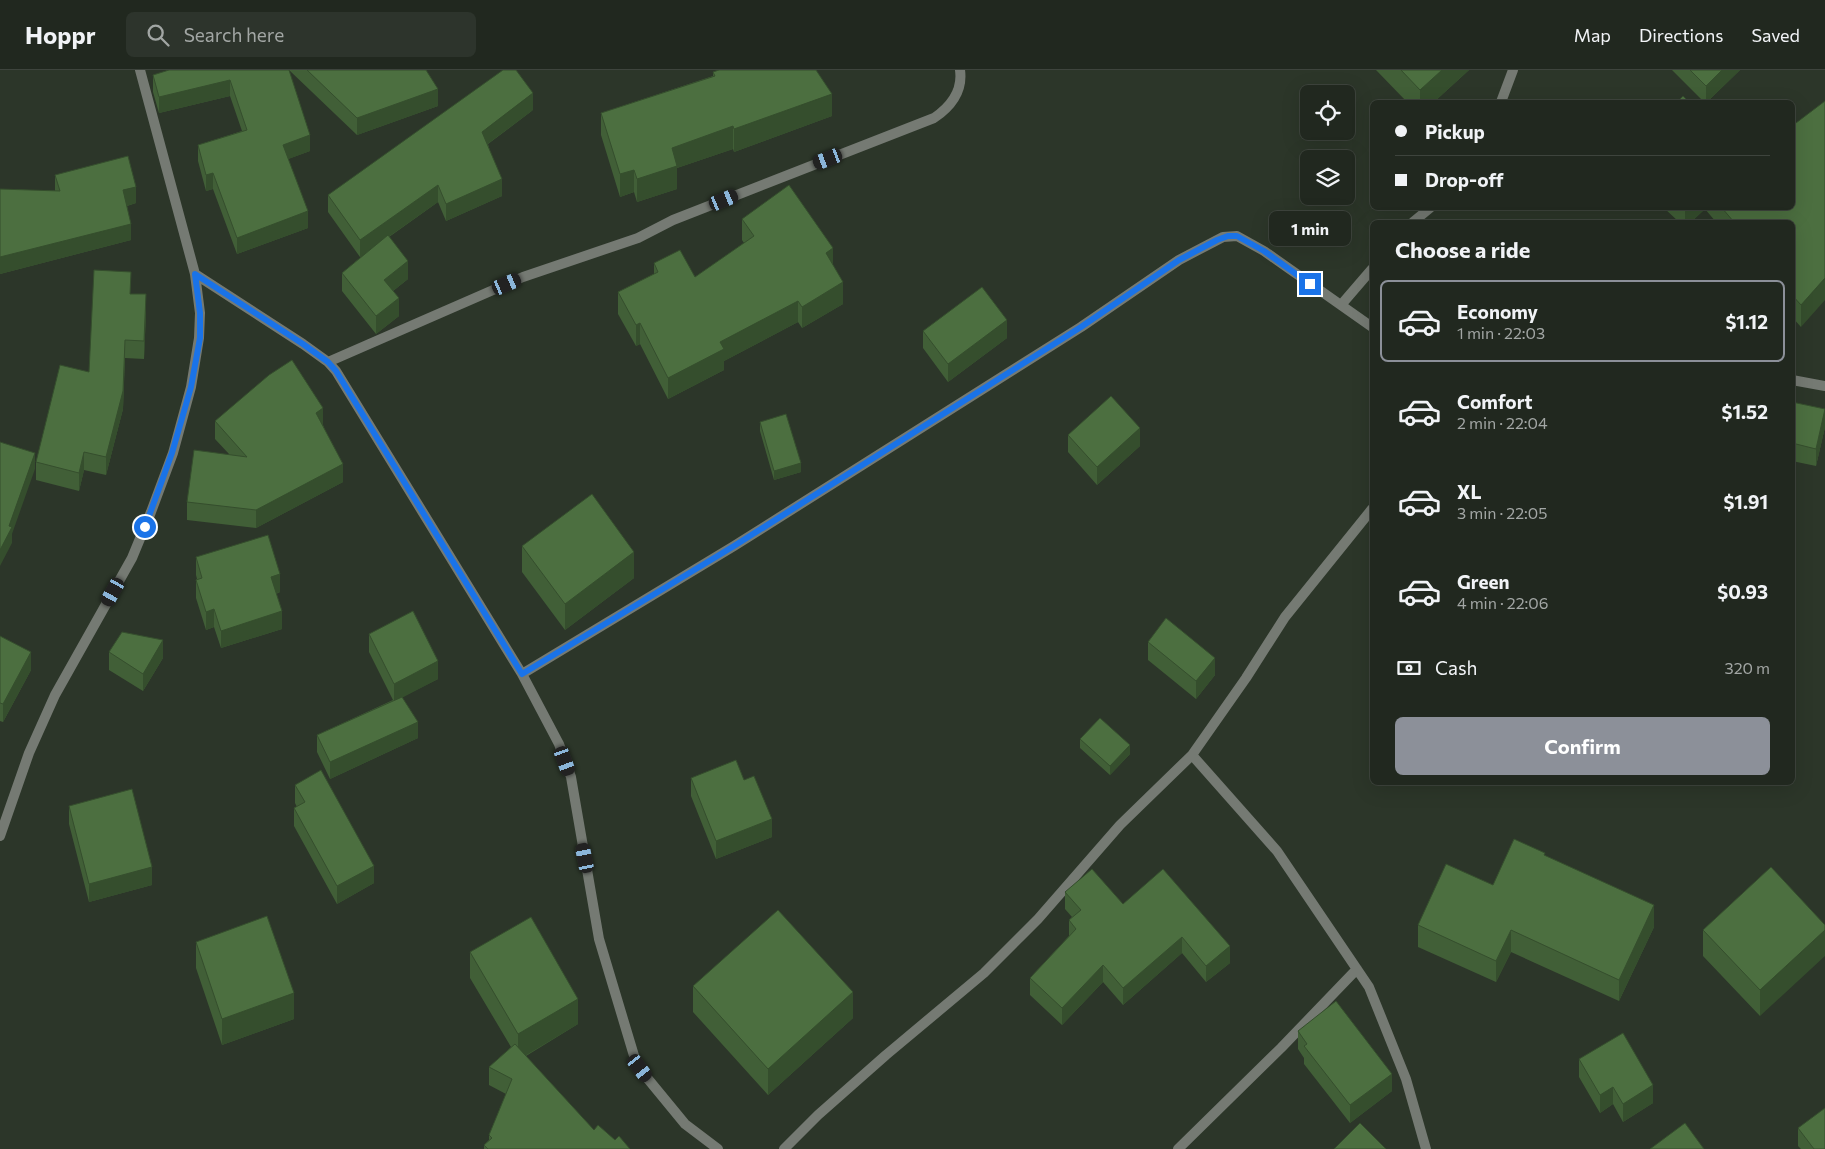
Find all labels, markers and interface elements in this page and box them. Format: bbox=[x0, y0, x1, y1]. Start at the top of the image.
search box bbox=[126, 12, 476, 57]
text: Hoppr bbox=[25, 20, 96, 49]
icon: search bbox=[144, 21, 172, 49]
text: Search here bbox=[184, 23, 284, 46]
text: Map bbox=[1574, 24, 1611, 46]
text: Directions bbox=[1639, 24, 1723, 46]
text: Saved bbox=[1751, 24, 1800, 46]
map controls bbox=[1300, 85, 1355, 205]
button: locate bbox=[1300, 85, 1355, 140]
text: Pickup bbox=[1425, 120, 1485, 143]
car bbox=[811, 147, 844, 171]
button: layers bbox=[1300, 150, 1355, 205]
text: Drop-off bbox=[1425, 168, 1504, 191]
car bbox=[707, 187, 740, 213]
callout: 1 min bbox=[1269, 212, 1351, 246]
text: 1 min bbox=[1291, 219, 1329, 238]
text: Choose a ride bbox=[1395, 236, 1530, 263]
car bbox=[490, 271, 523, 297]
route end bbox=[1299, 273, 1321, 295]
icon: car bbox=[1397, 299, 1442, 344]
text: Economy bbox=[1457, 300, 1538, 323]
text: $1.12 bbox=[1725, 310, 1768, 333]
text: 1 min · 22:03 bbox=[1457, 323, 1545, 342]
icon: car bbox=[1397, 389, 1442, 434]
text: Comfort bbox=[1457, 390, 1533, 413]
text: $1.52 bbox=[1722, 400, 1768, 423]
text: 2 min · 22:04 bbox=[1457, 413, 1548, 432]
icon: car bbox=[1397, 479, 1442, 524]
text: XL bbox=[1457, 480, 1482, 503]
text: $1.91 bbox=[1723, 490, 1768, 513]
text: 3 min · 22:05 bbox=[1457, 503, 1548, 522]
route start bbox=[134, 516, 156, 538]
icon: car bbox=[1397, 569, 1442, 614]
text: Green bbox=[1457, 570, 1509, 593]
car bbox=[99, 575, 126, 609]
text: $0.93 bbox=[1717, 580, 1768, 603]
text: 4 min · 22:06 bbox=[1457, 593, 1548, 612]
icon: cash bbox=[1395, 654, 1423, 682]
text: Cash bbox=[1435, 656, 1477, 679]
text: 320 m bbox=[1725, 658, 1770, 677]
button: Confirm bbox=[1395, 717, 1770, 775]
car bbox=[552, 744, 577, 778]
car bbox=[574, 842, 595, 874]
car bbox=[624, 1052, 655, 1084]

